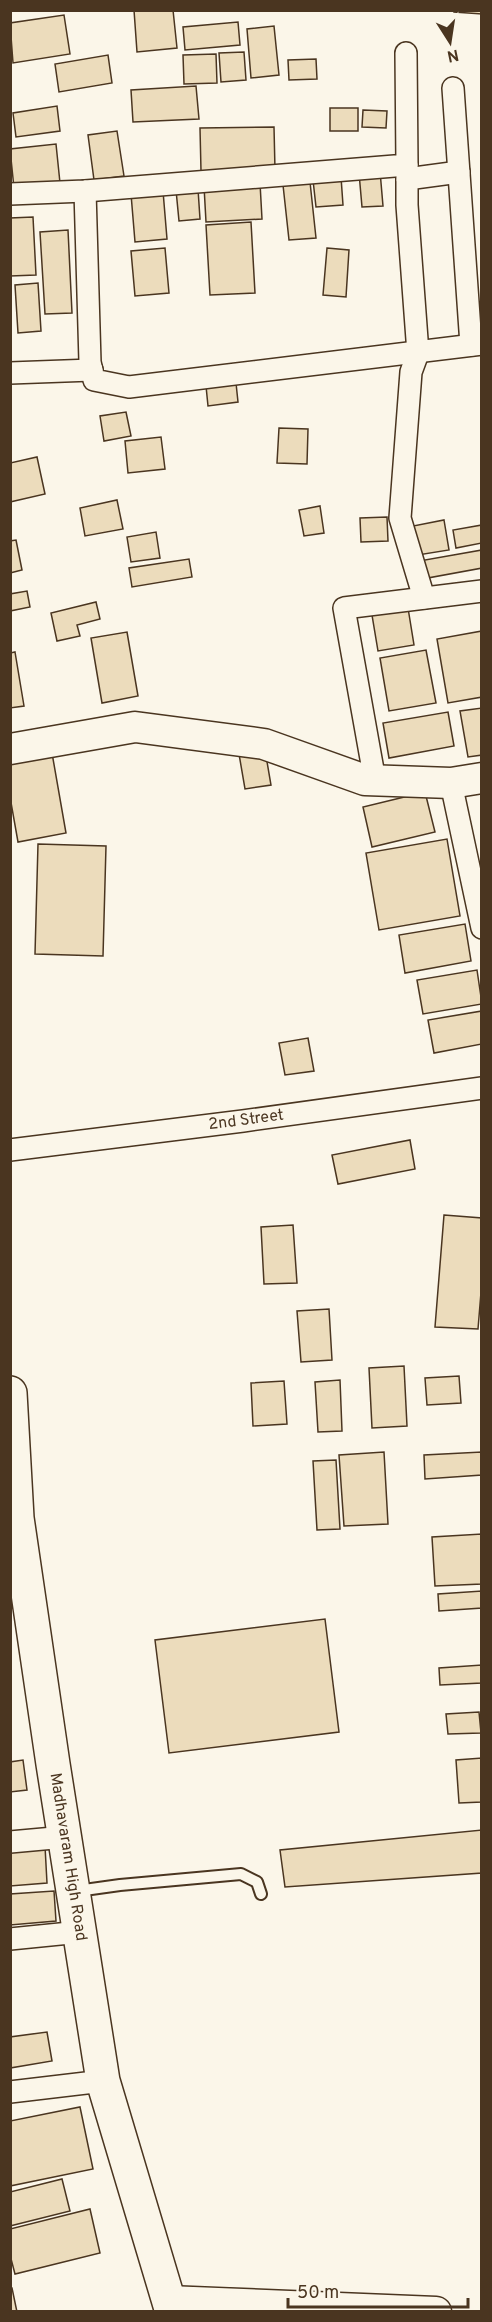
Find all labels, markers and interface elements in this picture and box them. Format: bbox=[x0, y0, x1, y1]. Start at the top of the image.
north arrow bbox=[420, 12, 480, 72]
text: N bbox=[445, 44, 460, 66]
street label: 2nd Street bbox=[207, 1105, 285, 1135]
street label: Madhavaram High Road bbox=[45, 1771, 91, 1943]
scale bar bbox=[288, 2271, 468, 2309]
text: 50 m bbox=[297, 2282, 339, 2305]

